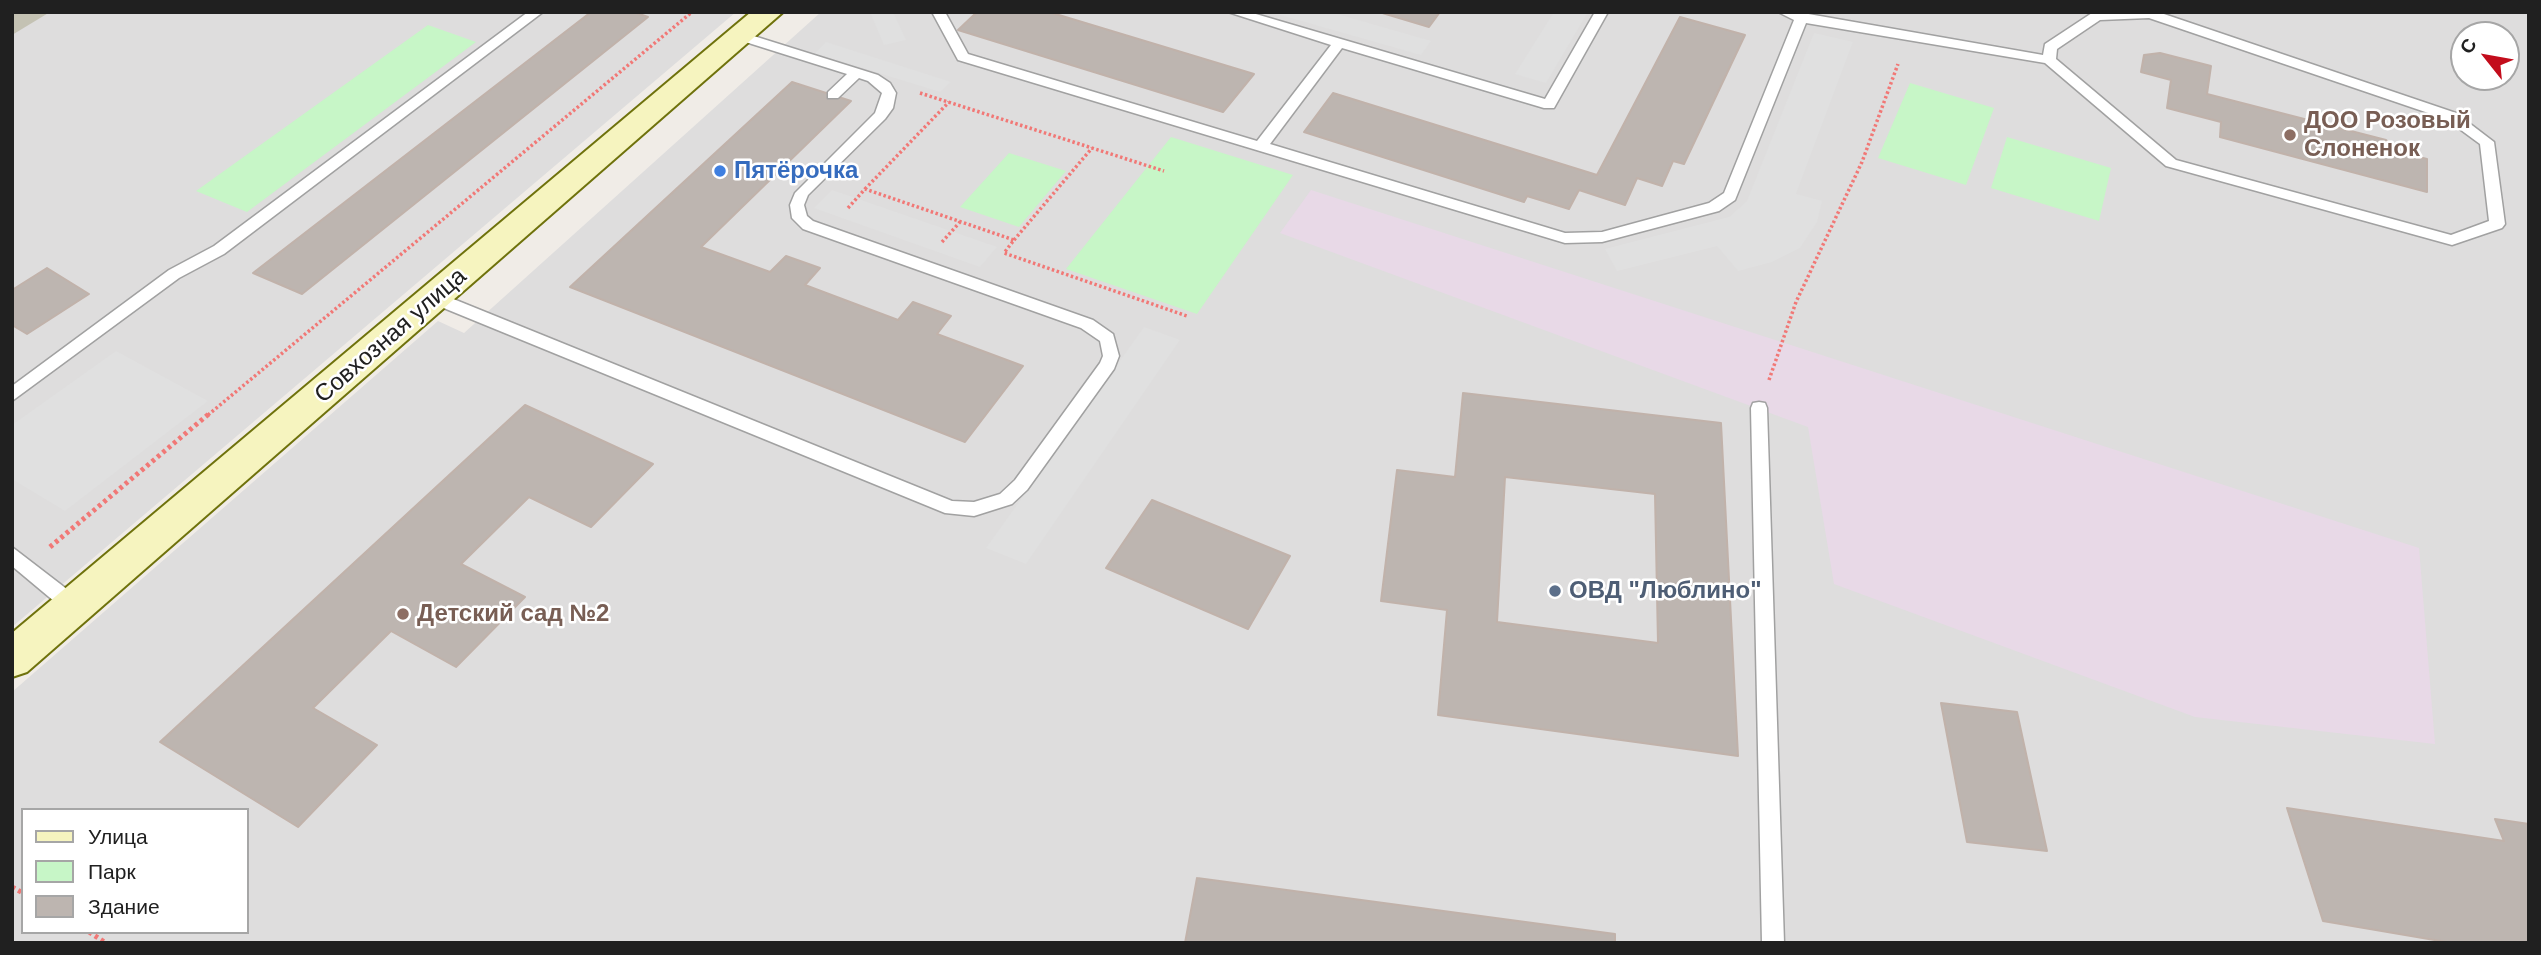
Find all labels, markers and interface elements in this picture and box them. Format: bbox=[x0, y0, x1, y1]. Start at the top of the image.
north arrow bbox=[2450, 21, 2520, 91]
text: С bbox=[2456, 35, 2481, 57]
place label: ДОО Розовый Слоненок bbox=[2304, 107, 2471, 163]
marker: ДОО Розовый Слоненок bbox=[2282, 127, 2298, 143]
place label: Пятёрочка bbox=[734, 157, 858, 185]
marker: Пятёрочка bbox=[712, 163, 728, 179]
street label: Совхозная улица bbox=[309, 262, 473, 410]
place label: ОВД "Люблино" bbox=[1569, 577, 1762, 605]
marker: ОВД "Люблино" bbox=[1547, 583, 1563, 599]
place label: Детский сад №2 bbox=[417, 600, 609, 628]
marker: Детский сад №2 bbox=[395, 606, 411, 622]
legend bbox=[21, 808, 248, 934]
text: Улица bbox=[88, 825, 148, 848]
text: Парк bbox=[88, 860, 136, 883]
text: Здание bbox=[88, 895, 160, 918]

